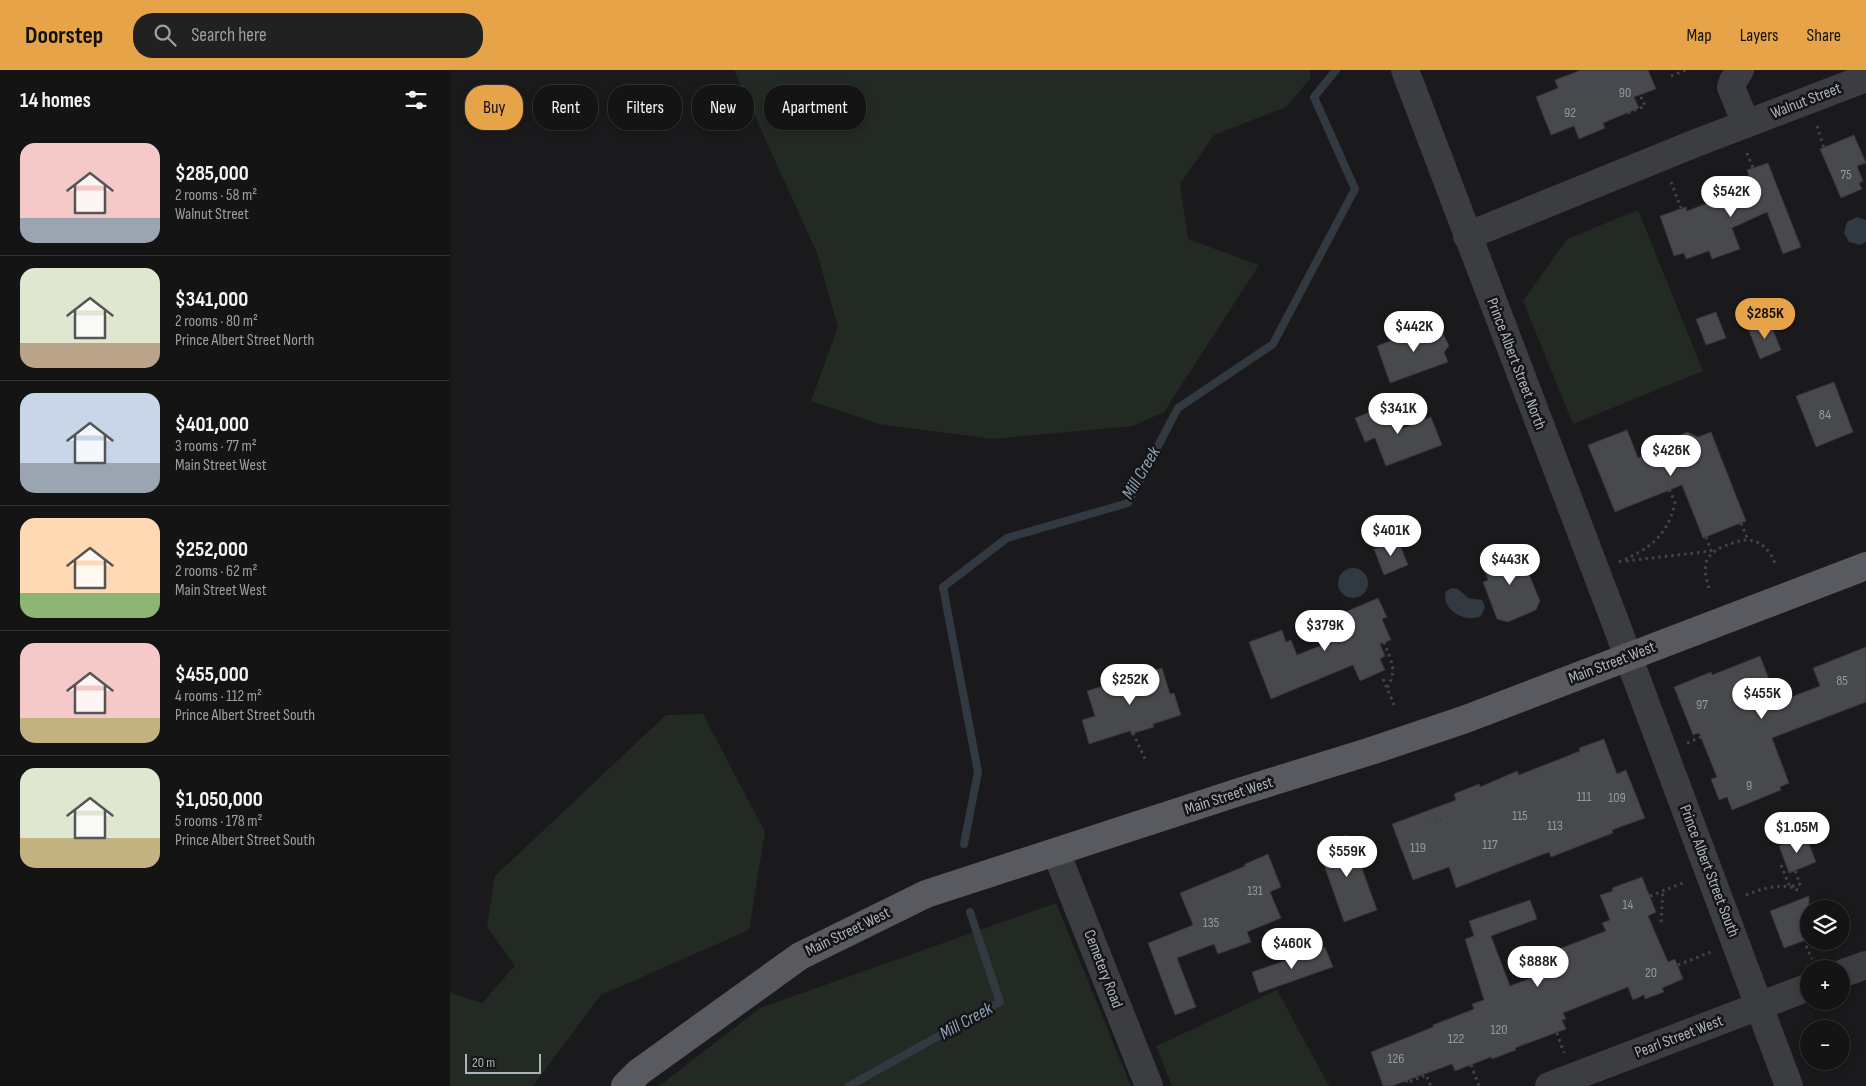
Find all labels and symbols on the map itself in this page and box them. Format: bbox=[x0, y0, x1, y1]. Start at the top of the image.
street label: Walnut Street bbox=[1768, 79, 1844, 123]
house number: 90 bbox=[1619, 84, 1631, 101]
house number: 92 bbox=[1564, 104, 1576, 121]
house number: 75 bbox=[1840, 166, 1852, 183]
pin: $542K bbox=[1696, 176, 1766, 218]
street label: Prince Albert Street North bbox=[1482, 296, 1550, 432]
pin: $285K bbox=[1730, 298, 1800, 340]
pin: $442K bbox=[1379, 310, 1449, 353]
pin: $341K bbox=[1363, 392, 1433, 435]
house number: 84 bbox=[1819, 406, 1831, 423]
pin: $426K bbox=[1636, 434, 1706, 477]
water label: Mill Creek bbox=[1117, 442, 1165, 503]
pin: $401K bbox=[1356, 514, 1426, 557]
pin: $443K bbox=[1475, 544, 1545, 586]
pin: $379K bbox=[1290, 610, 1360, 652]
street label: Main Street West bbox=[1566, 638, 1658, 688]
pin: $252K bbox=[1095, 664, 1165, 706]
house number: 85 bbox=[1836, 672, 1848, 689]
pin: $455K bbox=[1727, 678, 1797, 720]
house number: 97 bbox=[1696, 696, 1708, 713]
street label: Main Street West bbox=[1183, 773, 1276, 819]
house number: 9 bbox=[1746, 777, 1752, 794]
house number: 111 bbox=[1577, 788, 1591, 805]
house number: 109 bbox=[1608, 789, 1626, 806]
street label: Prince Albert Street South bbox=[1675, 802, 1743, 940]
house number: 115 bbox=[1512, 807, 1528, 824]
pin: $1.05M bbox=[1756, 812, 1838, 854]
house number: 113 bbox=[1547, 817, 1563, 834]
pin: $559K bbox=[1312, 836, 1382, 878]
house number: 117 bbox=[1482, 836, 1498, 853]
house number: 119 bbox=[1410, 839, 1426, 856]
house number: 131 bbox=[1247, 882, 1263, 899]
house number: 14 bbox=[1623, 896, 1634, 913]
street label: Main Street West bbox=[803, 903, 893, 961]
house number: 135 bbox=[1203, 914, 1220, 931]
street label: Cemetery Road bbox=[1079, 927, 1127, 1011]
pin: $460K bbox=[1257, 928, 1327, 970]
pin: $888K bbox=[1503, 946, 1573, 988]
house number: 20 bbox=[1645, 964, 1657, 981]
water label: Mill Creek bbox=[936, 997, 997, 1044]
street label: Pearl Street West bbox=[1632, 1011, 1726, 1063]
house number: 120 bbox=[1490, 1021, 1508, 1038]
house number: 122 bbox=[1448, 1030, 1465, 1047]
house number: 126 bbox=[1388, 1050, 1404, 1067]
scale bar bbox=[465, 1051, 541, 1074]

